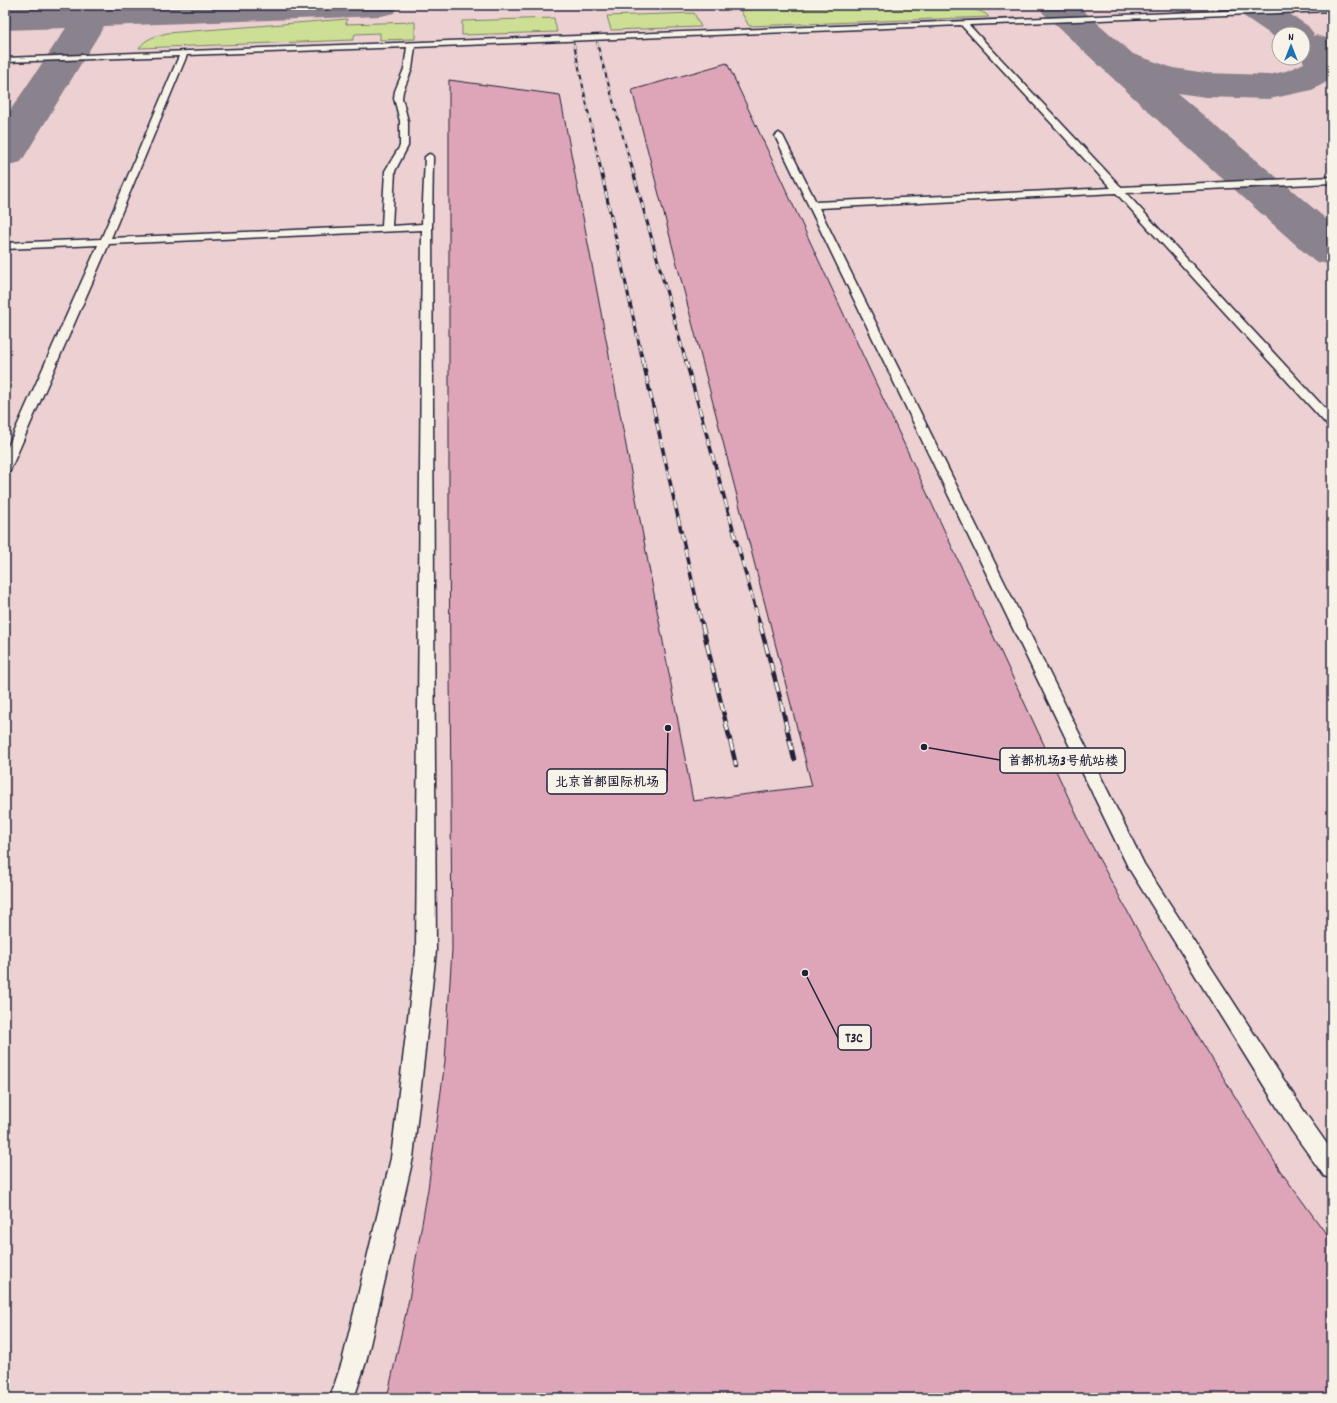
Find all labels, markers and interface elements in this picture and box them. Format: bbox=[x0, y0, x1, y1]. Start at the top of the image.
north arrow bbox=[1271, 26, 1311, 66]
text: N bbox=[1288, 30, 1294, 46]
callout: 首都机场3号航站楼 bbox=[1000, 748, 1125, 773]
text: 首都机场3号航站楼 bbox=[1008, 753, 1118, 772]
callout: 北京首都国际机场 bbox=[547, 769, 667, 794]
text: 北京首都国际机场 bbox=[555, 774, 659, 793]
callout: T3C bbox=[838, 1025, 871, 1050]
text: T3C bbox=[845, 1030, 863, 1049]

